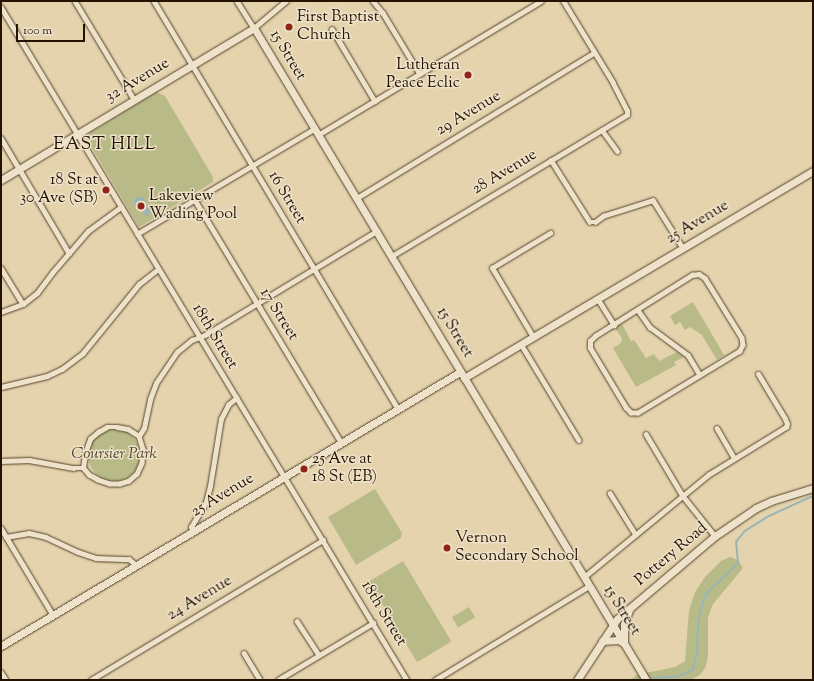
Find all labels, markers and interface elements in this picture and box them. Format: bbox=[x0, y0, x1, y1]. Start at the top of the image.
place label: First Baptist Church bbox=[297, 8, 379, 46]
scale bar bbox=[18, 16, 87, 42]
text: 100 m bbox=[23, 22, 52, 40]
marker: First Baptist Church bbox=[284, 22, 294, 32]
street label: 15 Street bbox=[264, 27, 310, 85]
street label: 32 Avenue bbox=[103, 55, 173, 107]
place label: Lutheran Peace Eclic bbox=[386, 56, 460, 94]
marker: Lutheran Peace Eclic bbox=[463, 70, 473, 80]
street label: 29 Avenue bbox=[433, 87, 505, 141]
district label: EAST HILL bbox=[53, 134, 157, 156]
street label: 28 Avenue bbox=[469, 146, 541, 200]
street label: 16 Street bbox=[263, 168, 309, 228]
place label: 18 St at 30 Ave (SB) bbox=[20, 171, 98, 209]
marker: 18 St at 30 Ave (SB) bbox=[101, 185, 111, 195]
place label: Lakeview Wading Pool bbox=[149, 187, 237, 225]
street label: 25 Avenue bbox=[663, 197, 733, 249]
marker: Lakeview Wading Pool bbox=[136, 201, 146, 211]
street label: 17 Street bbox=[254, 285, 302, 345]
street label: 18th Street bbox=[187, 301, 241, 373]
street label: 15 Street bbox=[431, 304, 477, 362]
park label: Coursier Park bbox=[71, 445, 157, 465]
place label: 25 Ave at 18 St (EB) bbox=[312, 450, 377, 488]
marker: 25 Ave at 18 St (EB) bbox=[299, 464, 309, 474]
street label: 25 Avenue bbox=[188, 470, 258, 522]
street label: Pottery Road bbox=[632, 519, 712, 591]
place label: Vernon Secondary School bbox=[455, 529, 579, 567]
marker: Vernon Secondary School bbox=[442, 543, 452, 553]
street label: 24 Avenue bbox=[164, 572, 236, 626]
street label: 18th Street bbox=[356, 578, 410, 650]
street label: 15 Street bbox=[598, 582, 644, 640]

